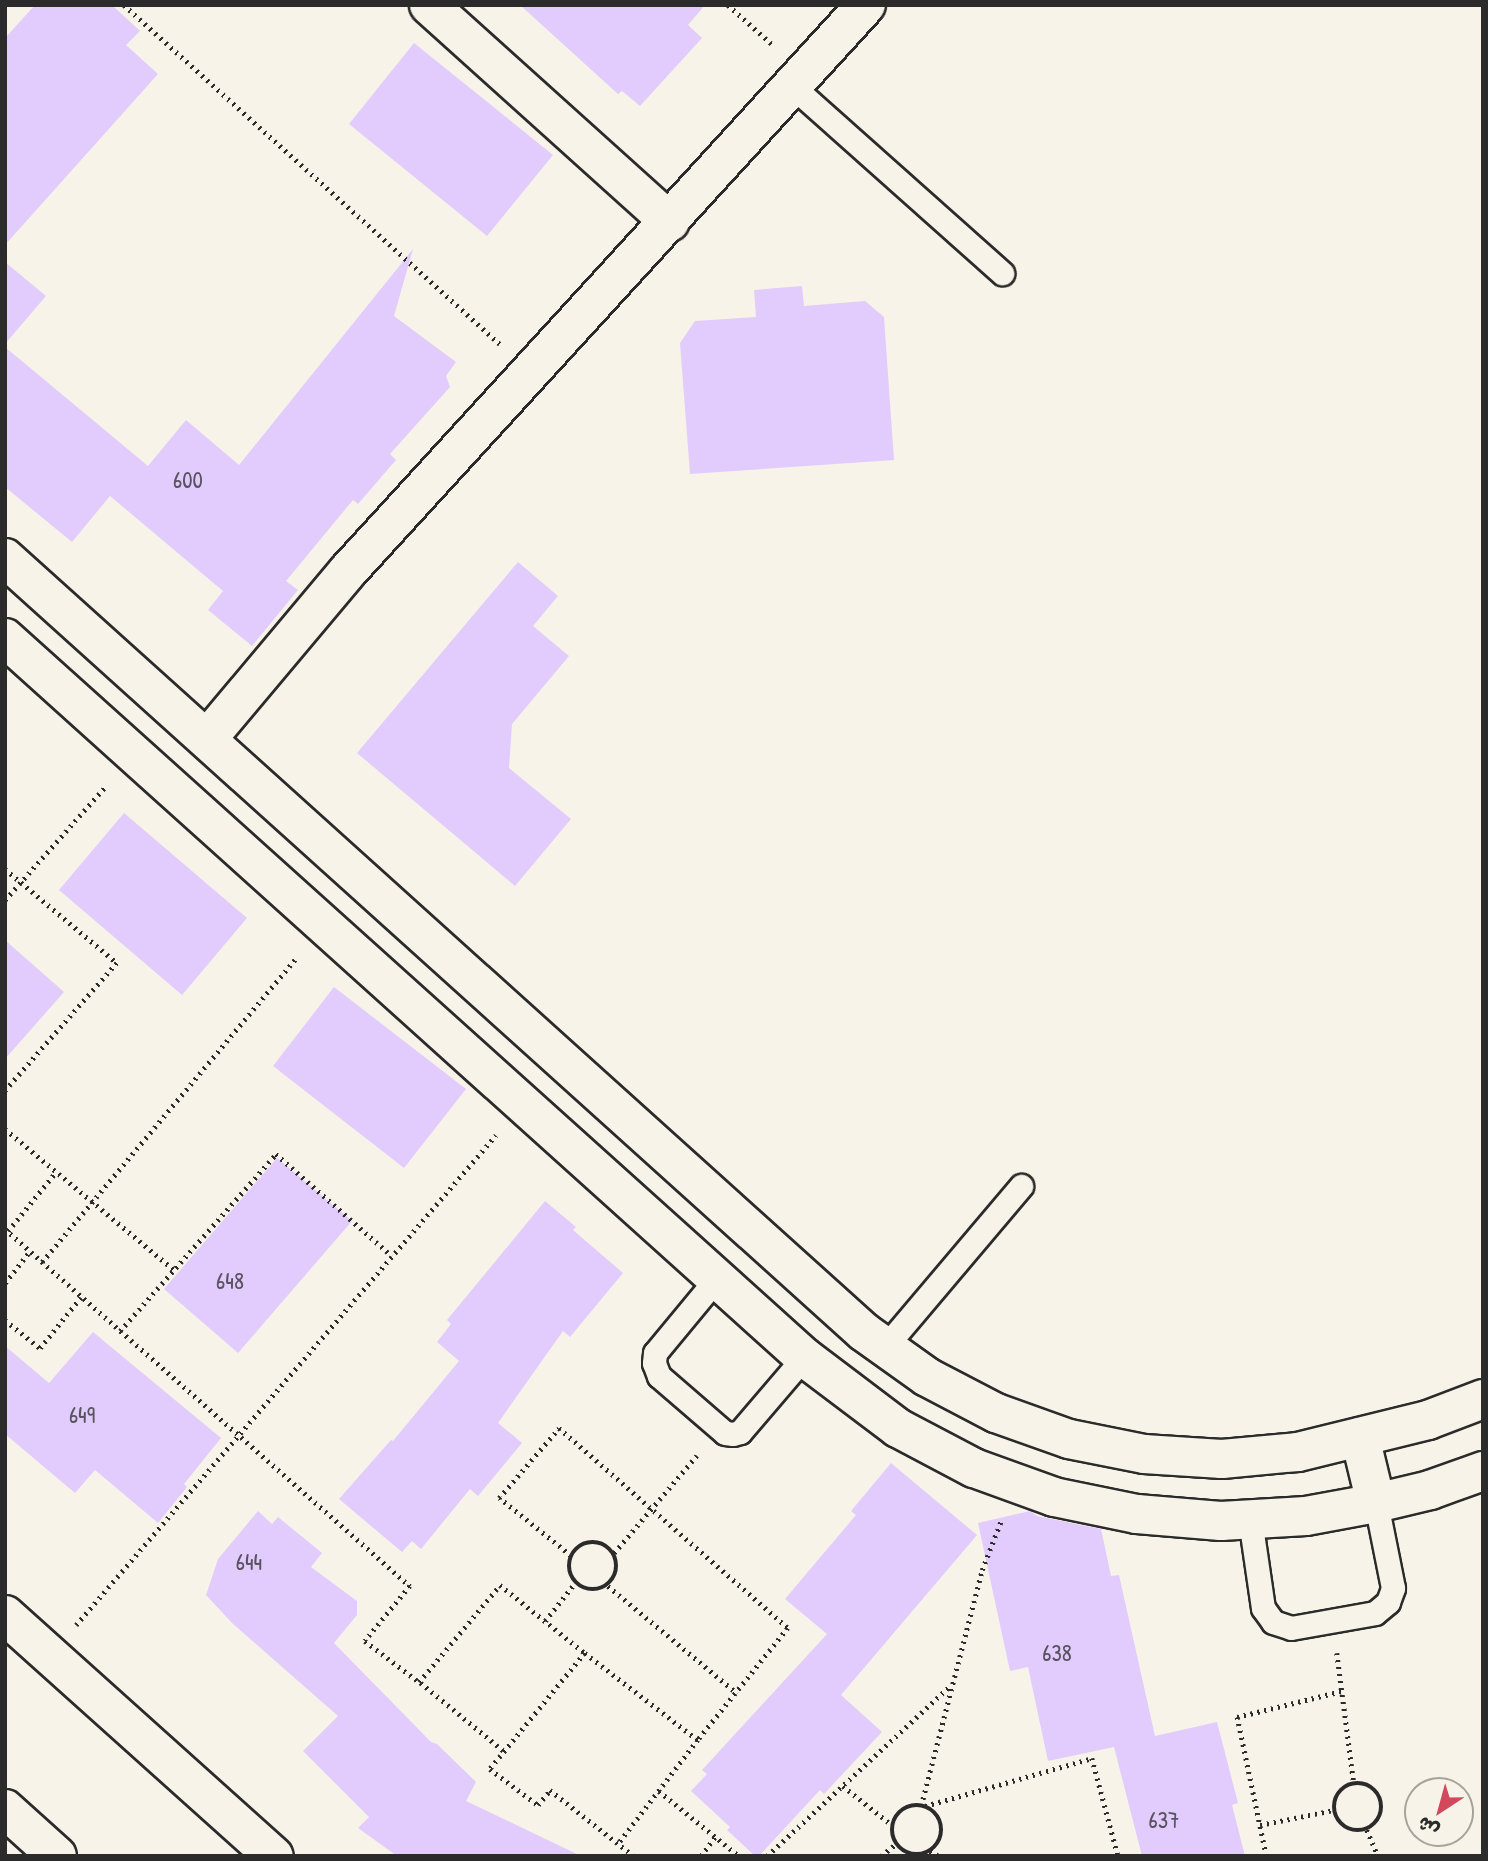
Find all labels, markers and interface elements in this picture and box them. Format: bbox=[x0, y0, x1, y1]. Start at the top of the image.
house number: 600 bbox=[173, 466, 203, 494]
house number: 648 bbox=[216, 1267, 244, 1295]
house number: 649 bbox=[69, 1401, 95, 1429]
house number: 644 bbox=[236, 1548, 262, 1576]
house number: 638 bbox=[1042, 1639, 1072, 1667]
north arrow bbox=[1404, 1777, 1474, 1847]
house number: 637 bbox=[1149, 1806, 1179, 1834]
text: ش bbox=[1412, 1811, 1444, 1844]

